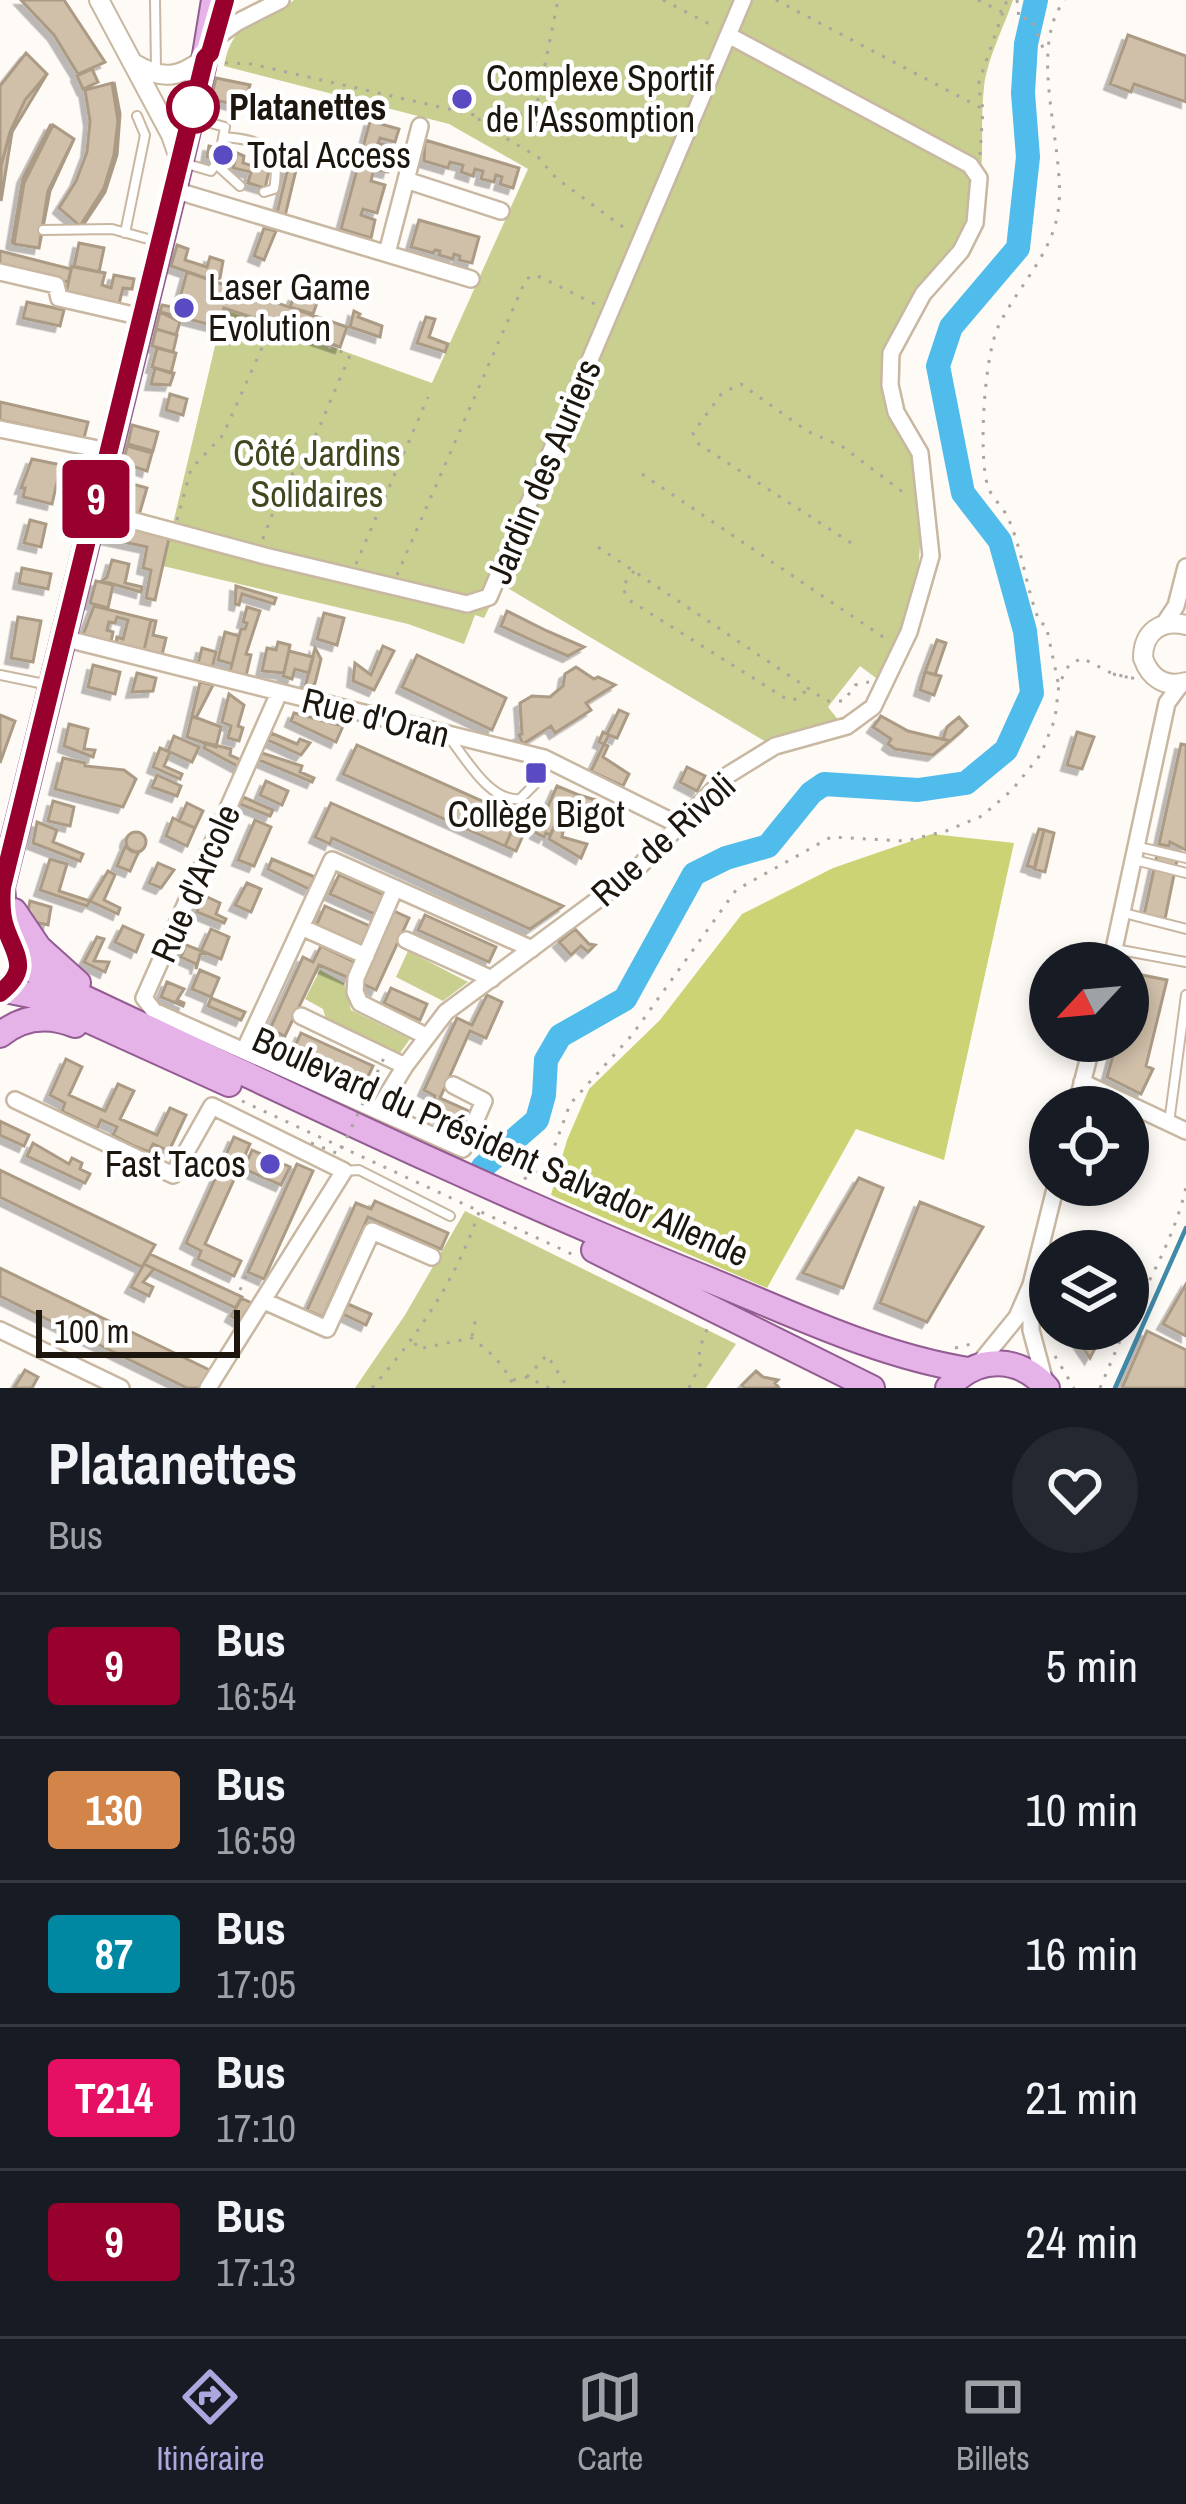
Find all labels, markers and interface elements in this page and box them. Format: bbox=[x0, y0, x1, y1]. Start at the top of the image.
place label: Complexe Sportif de l'Assomption bbox=[486, 54, 715, 143]
marker: Platanettes bbox=[168, 82, 218, 132]
place label: Platanettes bbox=[229, 83, 387, 131]
marker: Complexe Sportif de l'Assomption bbox=[449, 86, 475, 112]
place label: Total Access bbox=[247, 131, 411, 179]
marker: Total Access bbox=[210, 142, 236, 168]
place label: Laser Game Evolution bbox=[208, 263, 370, 352]
marker: Laser Game Evolution bbox=[171, 295, 197, 321]
street label: Jardin des Auriers bbox=[474, 351, 612, 591]
park label: Côté Jardins Solidaires bbox=[233, 429, 401, 518]
line badge: 9 bbox=[57, 460, 135, 538]
text: 9 bbox=[86, 471, 106, 527]
street label: Rue d'Oran bbox=[297, 676, 455, 758]
marker: Collège Bigot bbox=[523, 760, 549, 786]
street label: Rue de Rivoli bbox=[580, 761, 746, 917]
place label: Collège Bigot bbox=[447, 790, 625, 838]
street label: Rue d'Arcole bbox=[139, 796, 251, 970]
north arrow bbox=[1029, 942, 1149, 1062]
map controls bbox=[1029, 942, 1149, 1350]
street label: Boulevard du Président Salvador Allende bbox=[245, 1015, 757, 1277]
button: locate bbox=[1029, 1086, 1149, 1206]
place label: Fast Tacos bbox=[105, 1140, 246, 1188]
marker: Fast Tacos bbox=[257, 1151, 283, 1177]
button: layers bbox=[1029, 1230, 1149, 1350]
scale bar bbox=[36, 1304, 240, 1357]
text: 100 m bbox=[54, 1309, 129, 1353]
text: Platanettes bbox=[48, 1425, 297, 1502]
button: heart bbox=[1012, 1427, 1138, 1553]
text: Bus bbox=[48, 1509, 103, 1561]
text: Bus bbox=[216, 1609, 286, 1670]
text: 5 min bbox=[1046, 1635, 1138, 1696]
text: 9 bbox=[104, 1638, 124, 1694]
text: 16:54 bbox=[216, 1670, 296, 1722]
text: Bus bbox=[216, 1753, 286, 1814]
text: 10 min bbox=[1025, 1779, 1138, 1840]
text: 130 bbox=[85, 1782, 143, 1838]
text: 16:59 bbox=[216, 1814, 296, 1866]
text: Bus bbox=[216, 1897, 286, 1958]
text: 16 min bbox=[1025, 1923, 1138, 1984]
text: 87 bbox=[95, 1926, 133, 1982]
text: 17:05 bbox=[216, 1958, 296, 2010]
text: Bus bbox=[216, 2041, 286, 2102]
text: 21 min bbox=[1025, 2067, 1138, 2128]
text: T214 bbox=[75, 2070, 153, 2126]
text: 17:10 bbox=[216, 2102, 296, 2154]
text: Bus bbox=[216, 2185, 286, 2246]
text: 24 min bbox=[1025, 2211, 1138, 2272]
text: 9 bbox=[104, 2214, 124, 2270]
text: 17:13 bbox=[216, 2246, 296, 2298]
tab: Itinéraire bbox=[156, 2364, 265, 2480]
tab: Carte bbox=[577, 2364, 643, 2480]
tab: Billets bbox=[956, 2364, 1030, 2480]

